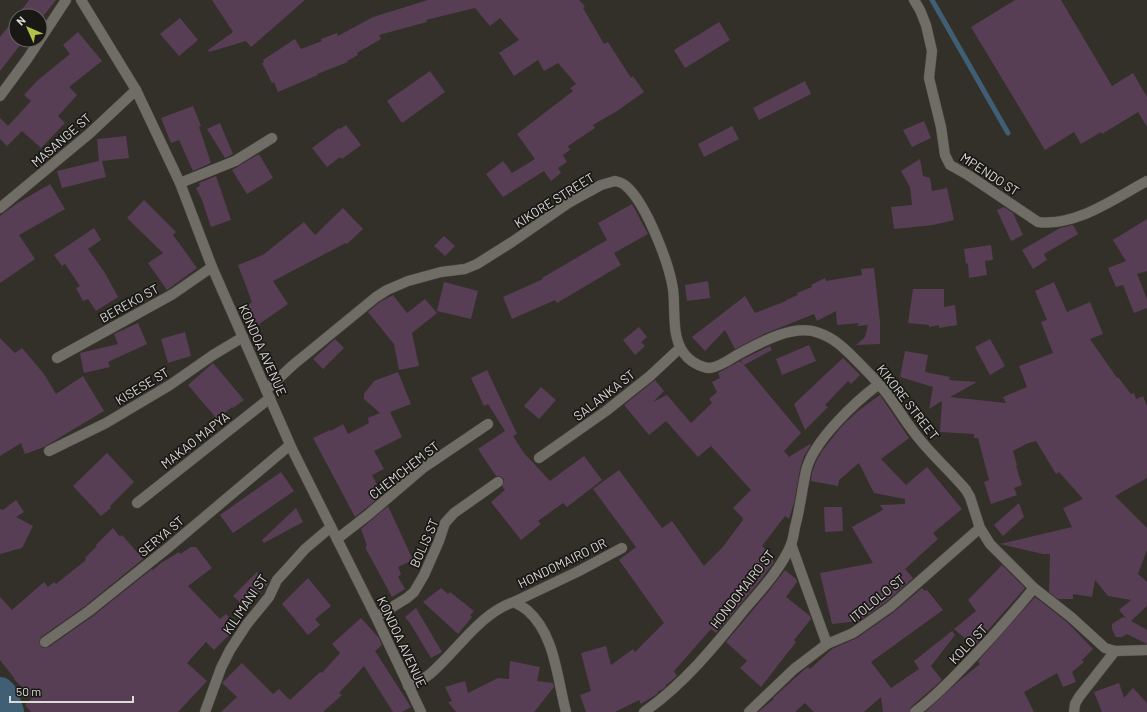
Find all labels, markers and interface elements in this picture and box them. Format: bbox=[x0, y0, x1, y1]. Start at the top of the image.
north arrow bbox=[8, 8, 48, 48]
text: N bbox=[13, 13, 28, 28]
street label: MASANGE ST bbox=[28, 110, 94, 170]
street label: MPENDO ST bbox=[958, 149, 1022, 199]
street label: KIKORE STREET bbox=[511, 169, 597, 231]
street label: BEREKO ST bbox=[97, 280, 161, 326]
street label: KONDOA AVENUE bbox=[236, 302, 290, 398]
street label: KIKORE STREET bbox=[874, 361, 942, 443]
street label: KISESE ST bbox=[112, 364, 172, 408]
street label: SALANKA ST bbox=[570, 366, 638, 424]
street label: MAKAO MAPYA bbox=[157, 408, 233, 472]
street label: CHEMCHEM ST bbox=[366, 438, 442, 502]
street label: SERYA ST bbox=[135, 512, 187, 560]
street label: BOLIS ST bbox=[406, 516, 442, 570]
street label: HONDOMAIRO DR bbox=[515, 535, 609, 591]
street label: HONDOMAIRO ST bbox=[706, 547, 778, 631]
street label: KILIMANI ST bbox=[219, 571, 271, 637]
street label: ITOLOLO ST bbox=[846, 571, 908, 625]
street label: KONDOA AVENUE bbox=[374, 594, 430, 690]
street label: KOLO ST bbox=[945, 621, 991, 667]
scale bar bbox=[10, 678, 133, 704]
text: 50 m bbox=[16, 684, 41, 698]

